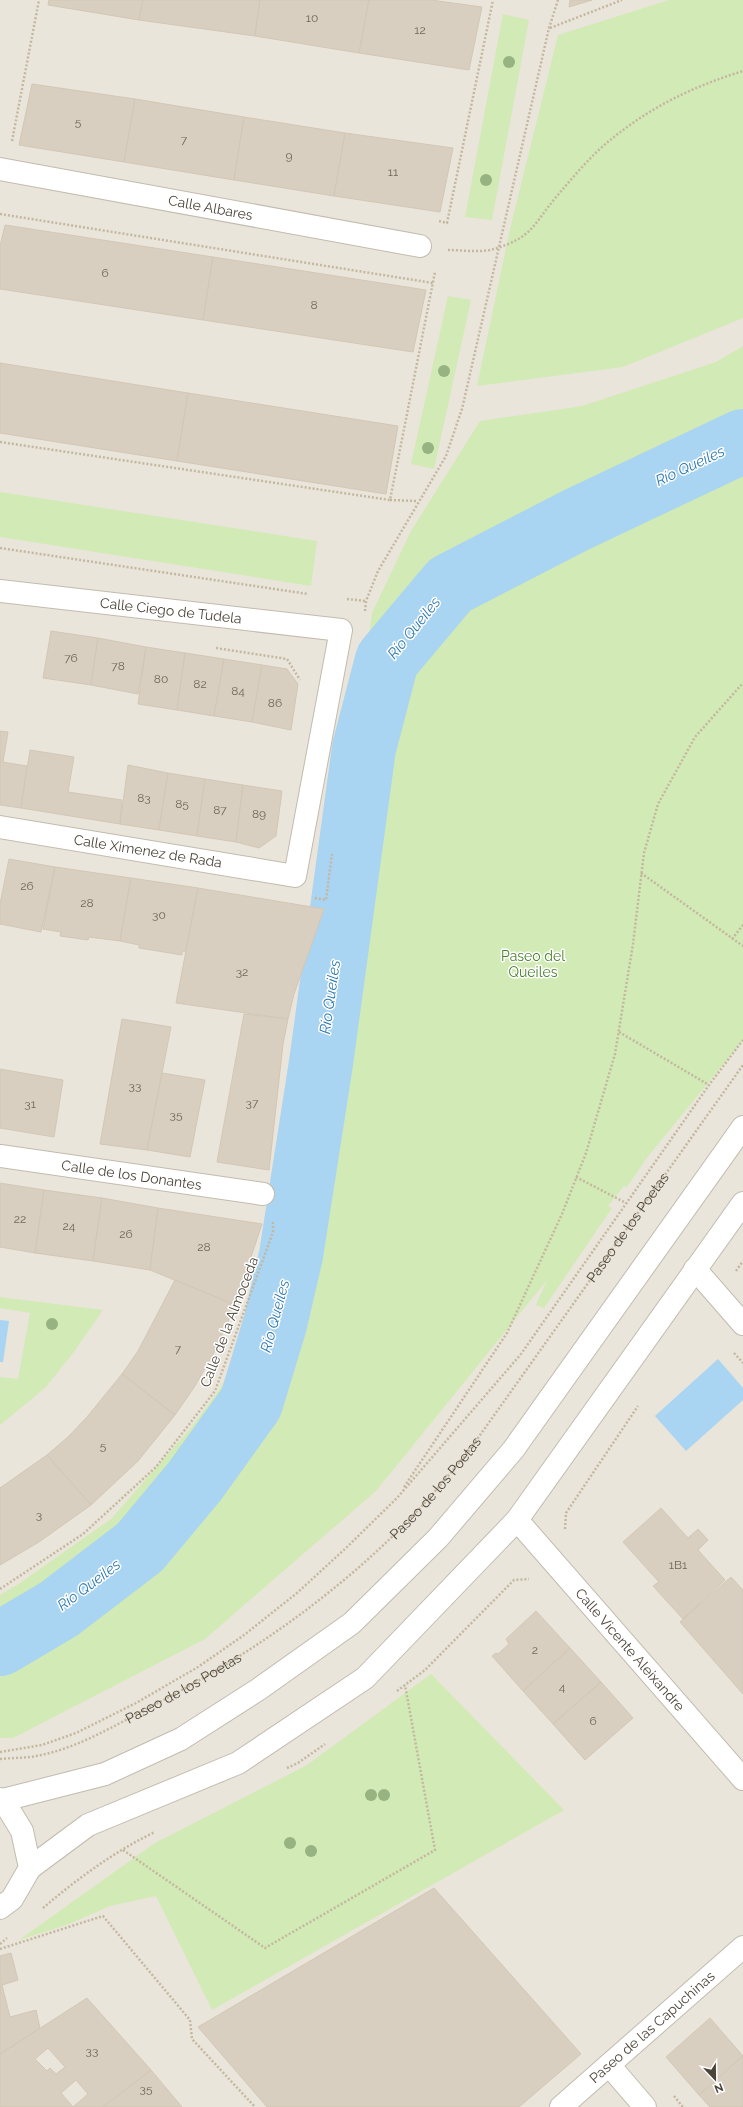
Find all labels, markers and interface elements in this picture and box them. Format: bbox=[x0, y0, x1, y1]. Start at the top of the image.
house number: 10 bbox=[306, 11, 318, 25]
house number: 12 bbox=[414, 23, 426, 37]
house number: 5 bbox=[75, 115, 82, 129]
house number: 7 bbox=[181, 133, 188, 147]
house number: 9 bbox=[285, 149, 293, 163]
house number: 11 bbox=[388, 165, 398, 179]
street label: Calle Albares bbox=[167, 192, 254, 223]
house number: 6 bbox=[101, 266, 109, 280]
house number: 8 bbox=[310, 298, 318, 312]
water label: Río Queiles bbox=[652, 442, 728, 490]
water label: Río Queiles bbox=[384, 593, 444, 663]
street label: Calle Ciego de Tudela bbox=[99, 595, 243, 627]
house number: 76 bbox=[64, 651, 78, 665]
house number: 78 bbox=[111, 659, 125, 673]
house number: 80 bbox=[154, 672, 168, 686]
house number: 82 bbox=[193, 677, 207, 691]
house number: 84 bbox=[231, 684, 245, 698]
house number: 86 bbox=[268, 696, 282, 710]
house number: 83 bbox=[137, 791, 151, 805]
house number: 85 bbox=[175, 797, 189, 811]
house number: 87 bbox=[213, 803, 227, 817]
house number: 89 bbox=[252, 807, 266, 821]
street label: Calle Ximenez de Rada bbox=[73, 831, 223, 871]
house number: 26 bbox=[20, 879, 34, 893]
house number: 28 bbox=[80, 896, 94, 910]
house number: 30 bbox=[152, 908, 166, 922]
park label: Paseo del Queiles bbox=[501, 948, 565, 980]
water label: Río Queiles bbox=[316, 959, 344, 1035]
house number: 32 bbox=[236, 965, 248, 979]
house number: 33 bbox=[129, 1079, 141, 1093]
house number: 37 bbox=[246, 1096, 259, 1110]
house number: 31 bbox=[24, 1097, 36, 1111]
house number: 35 bbox=[170, 1108, 183, 1122]
street label: Calle de los Donantes bbox=[60, 1157, 203, 1193]
street label: Paseo de los Poetas bbox=[583, 1170, 672, 1285]
house number: 22 bbox=[14, 1212, 26, 1226]
house number: 24 bbox=[63, 1219, 76, 1233]
house number: 26 bbox=[119, 1227, 133, 1241]
house number: 28 bbox=[197, 1240, 211, 1254]
street label: Calle de la Almoceda bbox=[197, 1255, 261, 1389]
water label: Río Queiles bbox=[257, 1278, 293, 1354]
house number: 7 bbox=[175, 1342, 182, 1356]
street label: Paseo de los Poetas bbox=[387, 1434, 484, 1542]
house number: 5 bbox=[100, 1439, 107, 1453]
house number: 3 bbox=[36, 1508, 42, 1522]
water label: Río Queiles bbox=[54, 1555, 124, 1615]
house number: 1B1 bbox=[669, 1558, 687, 1572]
street label: Calle Vicente Aleixandre bbox=[572, 1585, 688, 1714]
house number: 2 bbox=[532, 1643, 538, 1657]
street label: Paseo de los Poetas bbox=[122, 1649, 244, 1727]
house number: 4 bbox=[559, 1680, 566, 1694]
house number: 6 bbox=[589, 1714, 597, 1728]
street label: Paseo de las Capuchinas bbox=[586, 1968, 718, 2086]
house number: 33 bbox=[86, 2044, 98, 2058]
north arrow bbox=[695, 2059, 735, 2099]
text: N bbox=[712, 2080, 725, 2095]
house number: 35 bbox=[140, 2082, 153, 2096]

